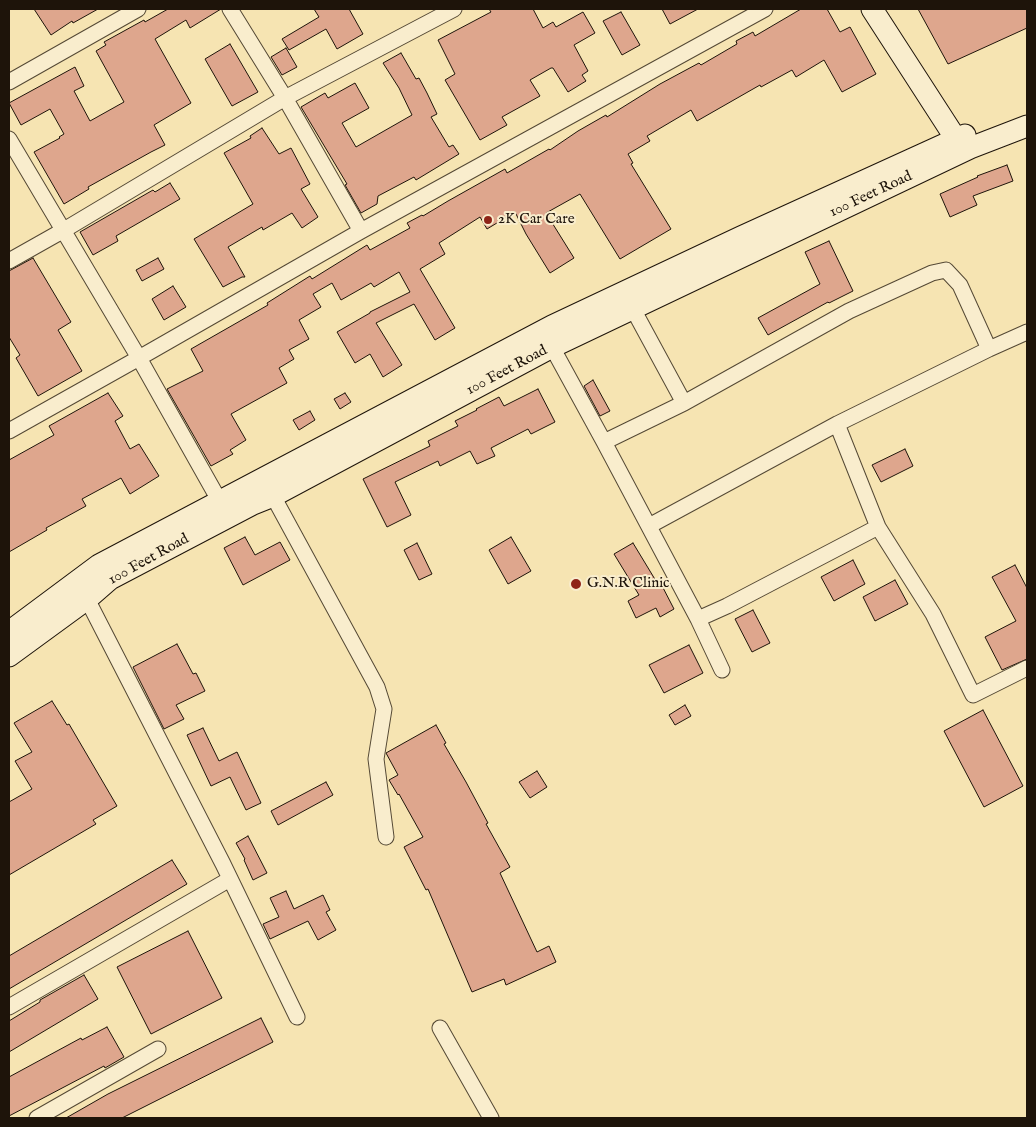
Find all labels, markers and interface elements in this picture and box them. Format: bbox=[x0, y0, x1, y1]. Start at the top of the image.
street label: 100 Feet Road bbox=[827, 168, 915, 222]
place label: 2K Car Care bbox=[498, 211, 575, 229]
marker: 2K Car Care bbox=[482, 214, 494, 226]
street label: 100 Feet Road bbox=[463, 342, 551, 400]
street label: 100 Feet Road bbox=[106, 531, 192, 589]
place label: G.N.R Clinic bbox=[587, 575, 670, 593]
marker: G.N.R Clinic bbox=[569, 577, 583, 591]

